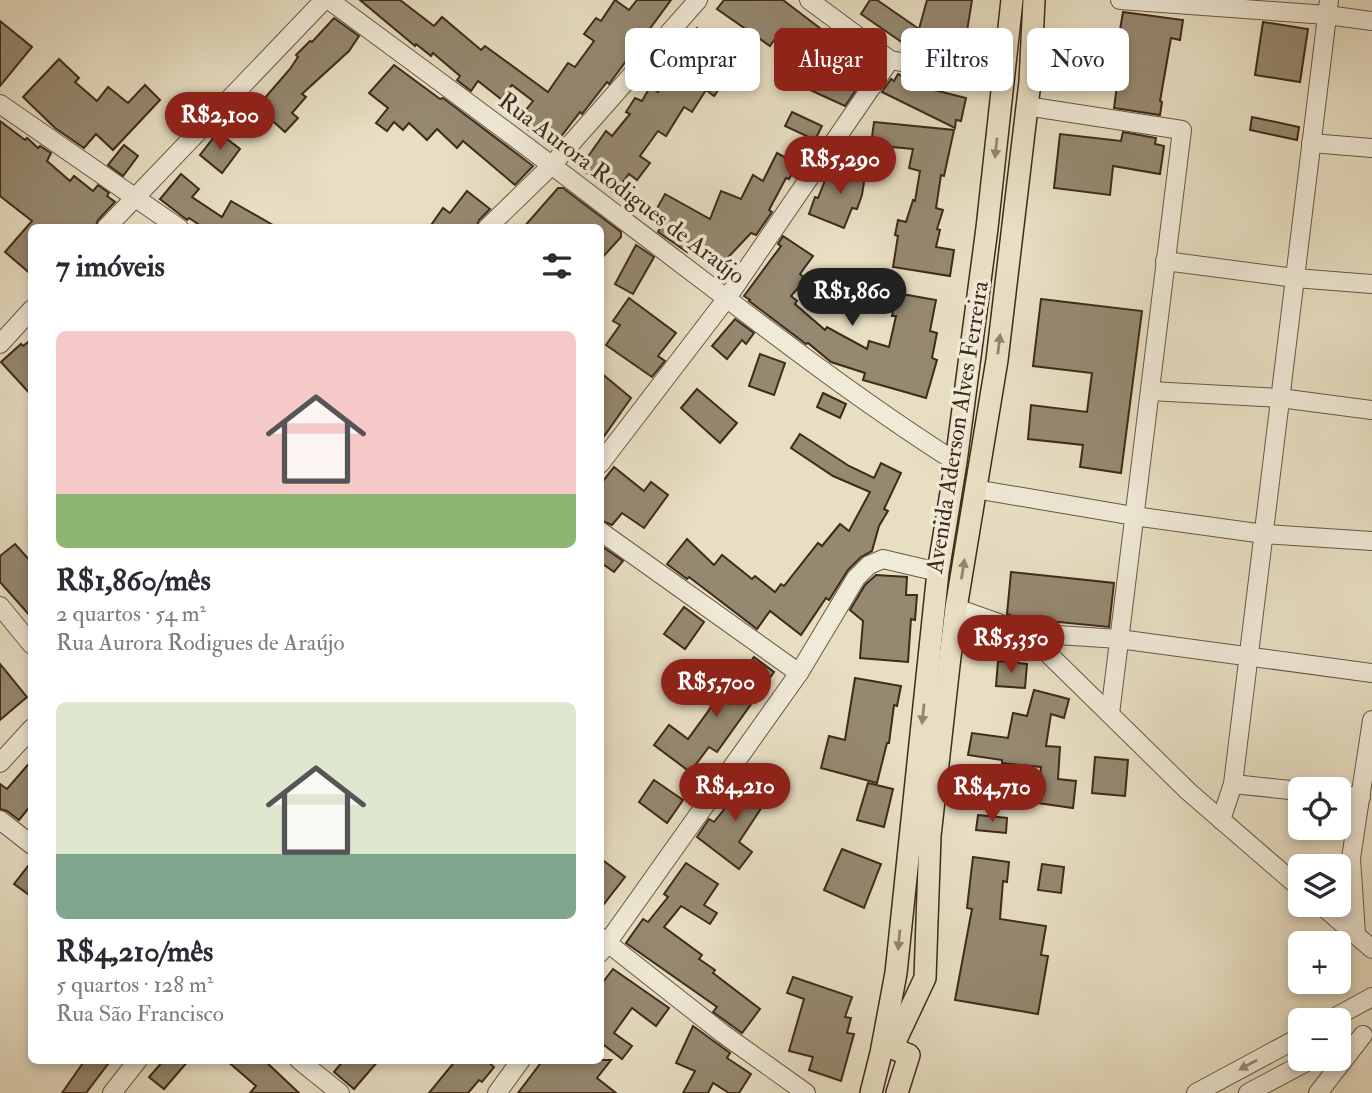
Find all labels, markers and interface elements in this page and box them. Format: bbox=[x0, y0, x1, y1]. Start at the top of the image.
chip: Comprar bbox=[625, 28, 760, 91]
chip: Alugar bbox=[774, 28, 887, 91]
chip: Filtros bbox=[901, 28, 1013, 91]
chip: Novo bbox=[1027, 28, 1129, 91]
street label: Rua Aurora Rodigues de Araújo bbox=[492, 85, 751, 291]
pin: R$2,100 bbox=[155, 92, 285, 152]
text: R$2,100 bbox=[181, 100, 259, 129]
pin: R$5,290 bbox=[775, 136, 905, 196]
one-way arrow bbox=[990, 137, 1001, 159]
text: R$5,290 bbox=[800, 144, 880, 173]
icon: filters bbox=[538, 247, 576, 285]
text: 7 imóveis bbox=[56, 248, 165, 285]
pin: R$1,860 bbox=[787, 268, 917, 328]
text: R$1,860 bbox=[813, 276, 891, 305]
street label: Avenida Aderson Alves Ferreira bbox=[919, 277, 996, 577]
one-way arrow bbox=[993, 333, 1004, 355]
icon: home bbox=[253, 376, 379, 502]
one-way arrow bbox=[957, 558, 968, 580]
text: R$1,860/mês bbox=[56, 562, 211, 599]
text: 2 quartos · 54 m² bbox=[56, 599, 206, 628]
pin: R$5,350 bbox=[946, 616, 1076, 675]
text: R$5,350 bbox=[973, 623, 1049, 652]
text: Rua Aurora Rodigues de Araújo bbox=[56, 628, 345, 657]
pin: R$5,700 bbox=[651, 660, 781, 719]
text: R$5,700 bbox=[677, 667, 755, 696]
one-way arrow bbox=[917, 703, 928, 725]
icon: home bbox=[253, 747, 379, 873]
pin: R$4,210 bbox=[670, 764, 800, 823]
pin: R$4,710 bbox=[927, 764, 1057, 824]
text: R$4,210 bbox=[695, 771, 775, 800]
text: R$4,710 bbox=[953, 772, 1031, 801]
map controls bbox=[1288, 777, 1351, 1071]
button: locate bbox=[1288, 777, 1351, 840]
button: layers bbox=[1288, 854, 1351, 917]
one-way arrow bbox=[893, 929, 904, 951]
button: + bbox=[1288, 931, 1351, 994]
text: R$4,210/mês bbox=[56, 933, 213, 970]
text: 5 quartos · 128 m² bbox=[56, 970, 213, 999]
text: Rua São Francisco bbox=[56, 999, 224, 1028]
button: − bbox=[1288, 1008, 1351, 1071]
one-way arrow bbox=[1238, 1059, 1258, 1071]

